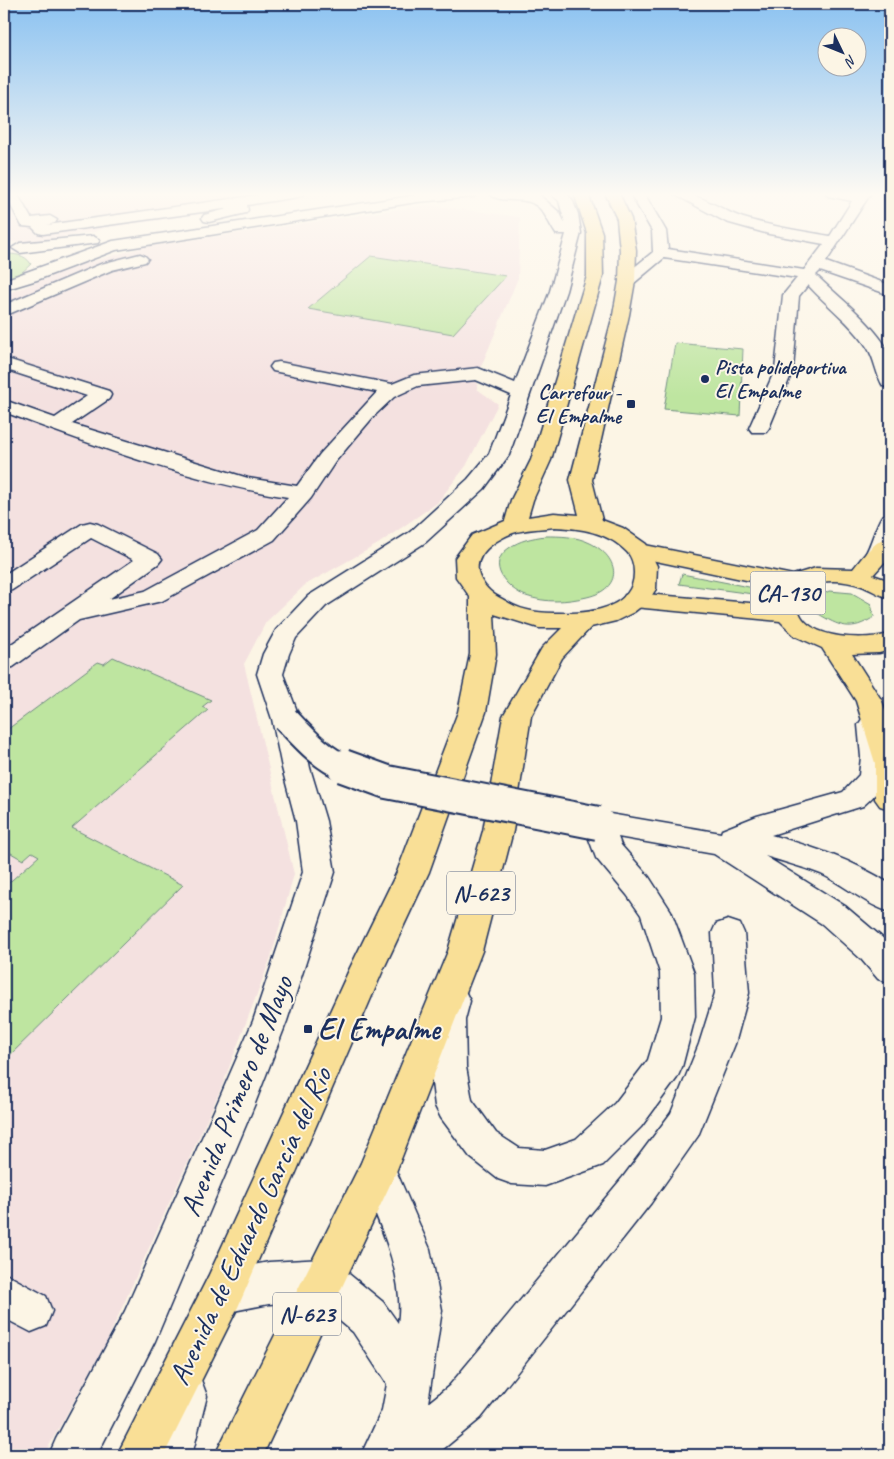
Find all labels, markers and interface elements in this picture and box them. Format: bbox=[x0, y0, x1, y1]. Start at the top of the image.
north arrow bbox=[816, 28, 866, 78]
text: N bbox=[840, 52, 860, 71]
place label: Pista polideportiva El Empalme bbox=[715, 354, 847, 404]
marker: Pista polideportiva El Empalme bbox=[699, 373, 711, 385]
place label: Carrefour - El Empalme bbox=[536, 379, 623, 429]
marker: Carrefour - El Empalme bbox=[625, 398, 637, 410]
road number: CA-130 bbox=[750, 572, 826, 614]
road number: N-623 bbox=[447, 871, 515, 914]
street label: Avenida Primero de Mayo bbox=[171, 969, 302, 1222]
place label: El Empalme bbox=[318, 1010, 442, 1048]
marker: El Empalme bbox=[302, 1023, 314, 1035]
street label: Avenida de Eduardo García del Río bbox=[160, 1060, 341, 1391]
road number: N-623 bbox=[273, 1292, 341, 1336]

